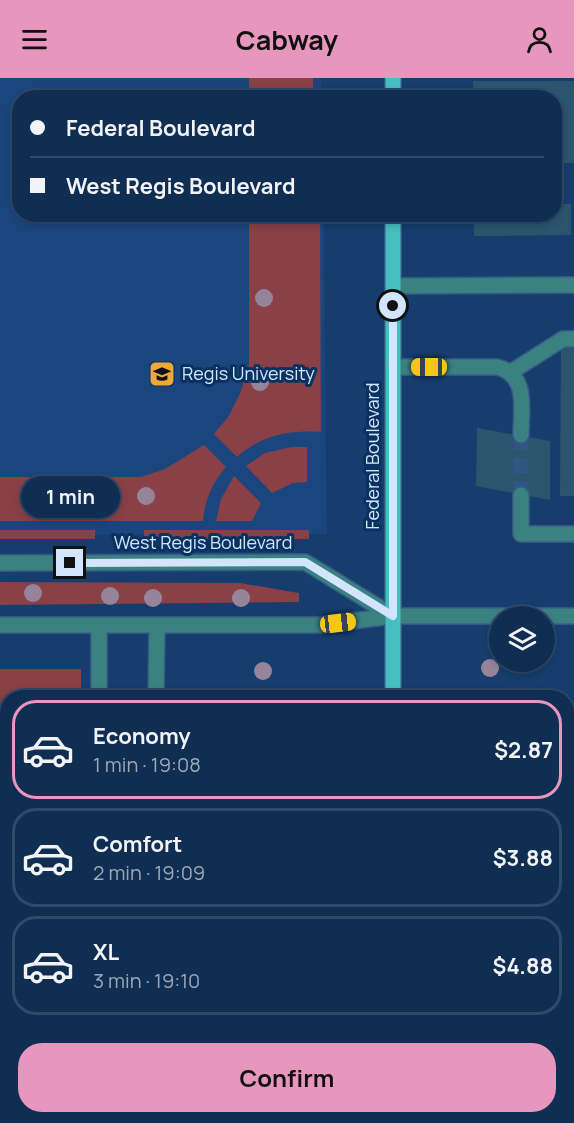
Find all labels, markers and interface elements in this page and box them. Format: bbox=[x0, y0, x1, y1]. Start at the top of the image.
text: Cabway bbox=[236, 21, 338, 58]
icon: menu bbox=[18, 23, 51, 56]
icon: person bbox=[523, 23, 556, 56]
text: Federal Boulevard bbox=[66, 113, 256, 143]
text: West Regis Boulevard bbox=[66, 171, 296, 201]
route start bbox=[379, 292, 406, 319]
car bbox=[411, 358, 447, 376]
school or university icon: Regis University bbox=[147, 359, 177, 389]
place label: Regis University bbox=[182, 361, 315, 385]
street label: Federal Boulevard bbox=[360, 383, 384, 529]
callout: 1 min bbox=[20, 476, 119, 518]
text: 1 min bbox=[46, 483, 95, 510]
street label: West Regis Boulevard bbox=[114, 530, 292, 554]
route end bbox=[56, 549, 83, 576]
map controls bbox=[489, 606, 555, 672]
button: layers bbox=[489, 606, 555, 672]
car bbox=[319, 612, 357, 634]
text: Economy bbox=[93, 721, 191, 751]
icon: car bbox=[21, 723, 75, 777]
text: $2.87 bbox=[494, 735, 553, 765]
text: 1 min · 19:08 bbox=[93, 751, 201, 778]
text: Comfort bbox=[93, 829, 182, 859]
icon: car bbox=[21, 831, 75, 885]
text: $3.88 bbox=[493, 843, 553, 873]
text: 2 min · 19:09 bbox=[93, 859, 205, 886]
text: XL bbox=[93, 937, 119, 967]
icon: car bbox=[21, 939, 75, 993]
text: $4.88 bbox=[493, 951, 553, 981]
text: 3 min · 19:10 bbox=[93, 967, 200, 994]
button: Confirm bbox=[18, 1043, 556, 1112]

